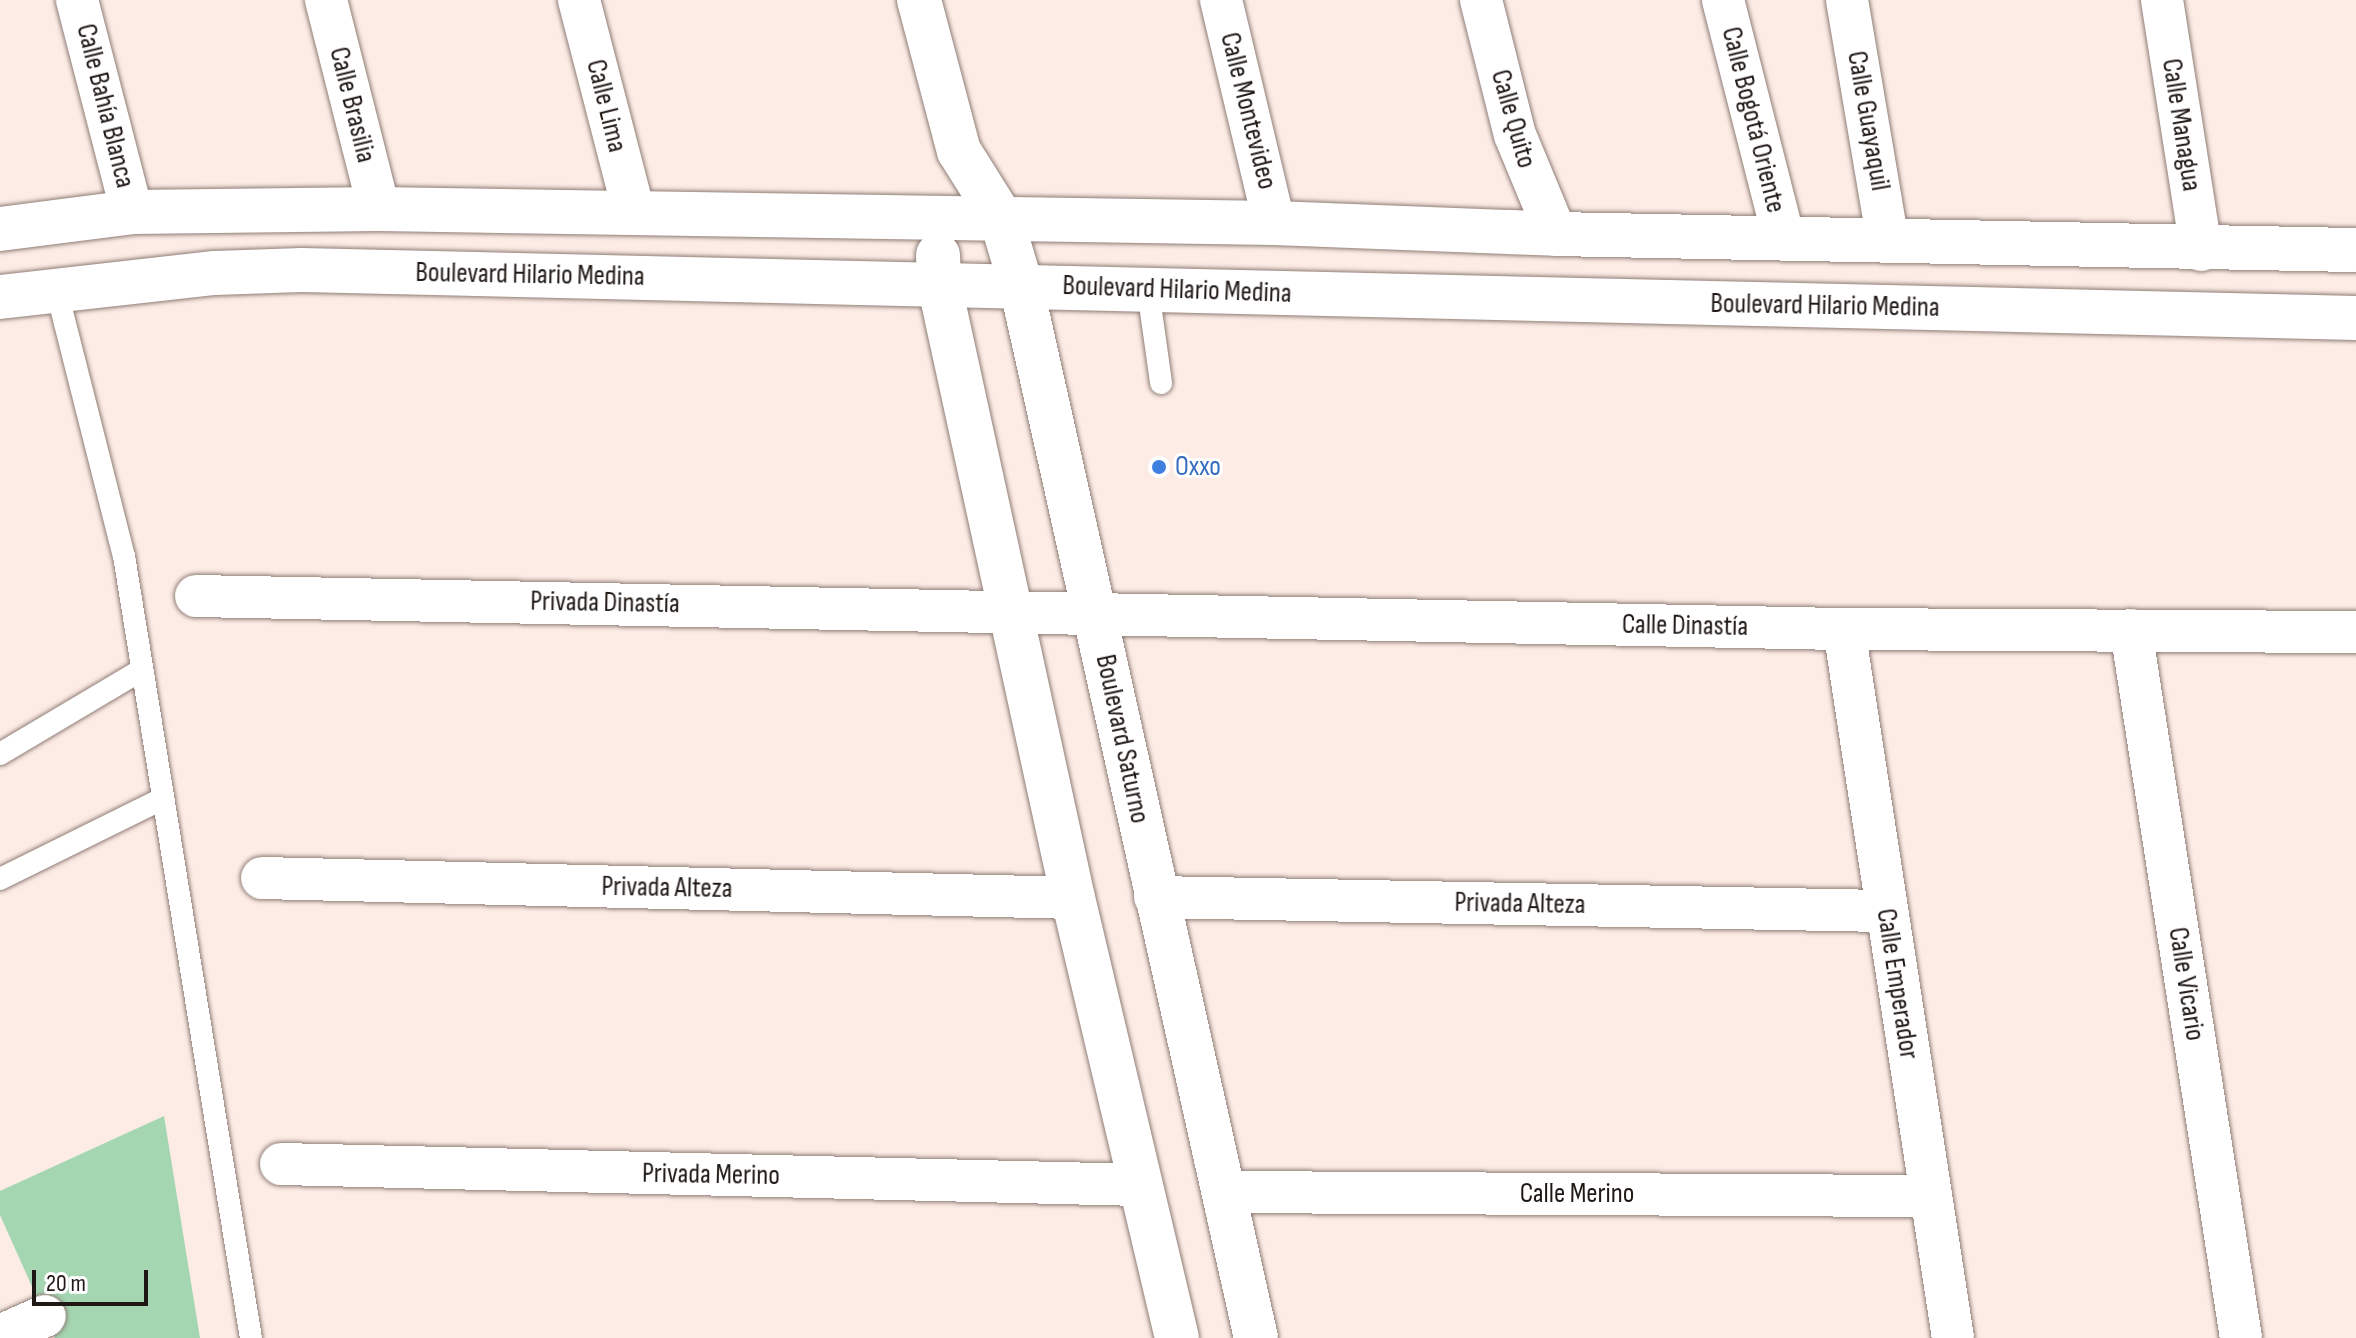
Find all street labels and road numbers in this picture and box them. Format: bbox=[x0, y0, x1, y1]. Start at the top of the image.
street label: Calle Bahía Blanca bbox=[68, 21, 142, 191]
street label: Calle Bogotá Oriente bbox=[1714, 24, 1792, 216]
street label: Calle Montevideo bbox=[1212, 29, 1284, 193]
street label: Calle Brasilia bbox=[321, 44, 383, 166]
street label: Calle Guayaquil bbox=[1839, 49, 1897, 193]
street label: Calle Lima bbox=[578, 56, 634, 156]
street label: Calle Managua bbox=[2154, 56, 2208, 194]
street label: Calle Quito bbox=[1483, 66, 1543, 172]
street label: Boulevard Hilario Medina bbox=[415, 256, 645, 294]
street label: Boulevard Hilario Medina bbox=[1062, 269, 1292, 311]
street label: Boulevard Hilario Medina bbox=[1710, 287, 1940, 325]
street label: Privada Dinastía bbox=[530, 585, 680, 621]
street label: Calle Dinastía bbox=[1622, 608, 1748, 644]
street label: Boulevard Saturno bbox=[1088, 652, 1156, 826]
street label: Privada Alteza bbox=[601, 870, 733, 906]
street label: Privada Alteza bbox=[1454, 886, 1586, 922]
street label: Calle Emperador bbox=[1869, 906, 1925, 1062]
street label: Calle Vicario bbox=[2160, 925, 2212, 1043]
street label: Privada Merino bbox=[642, 1157, 780, 1193]
street label: Calle Merino bbox=[1520, 1177, 1634, 1211]

